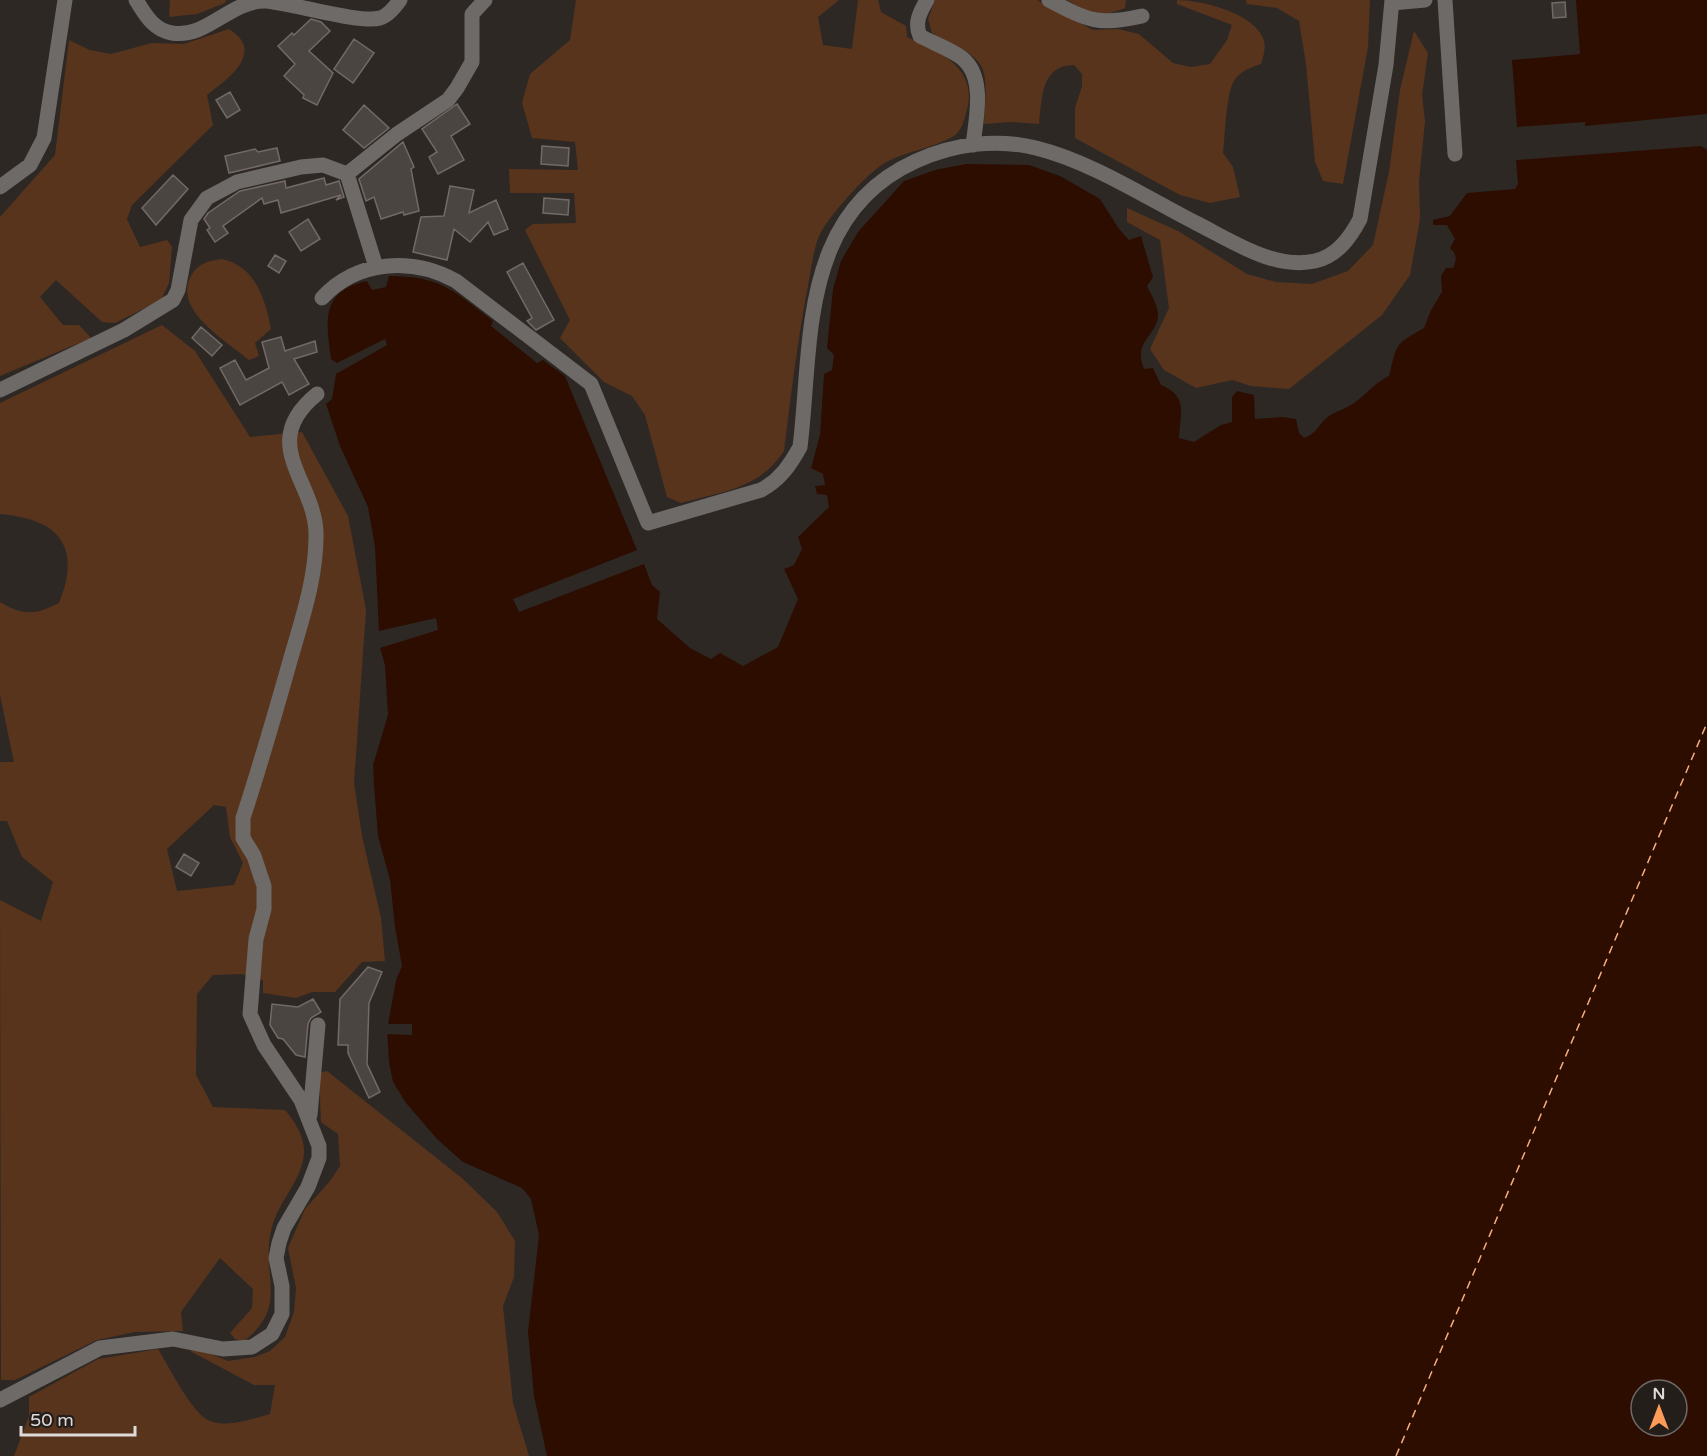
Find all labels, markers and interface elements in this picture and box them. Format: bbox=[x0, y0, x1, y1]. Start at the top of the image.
north arrow bbox=[1629, 1378, 1689, 1438]
text: N bbox=[1653, 1384, 1665, 1404]
scale bar bbox=[21, 1399, 135, 1437]
text: 50 m bbox=[30, 1409, 74, 1431]

